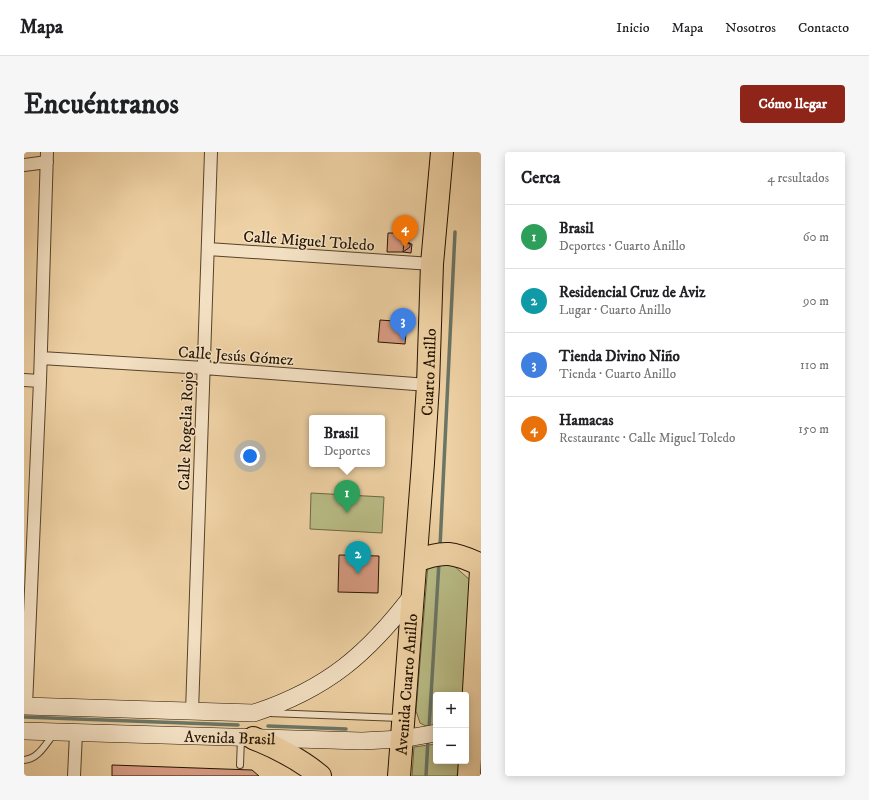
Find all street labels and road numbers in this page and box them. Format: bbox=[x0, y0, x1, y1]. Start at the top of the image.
street label: Calle Miguel Toledo bbox=[243, 226, 375, 256]
street label: Cuarto Anillo bbox=[417, 328, 441, 416]
street label: Calle Jesús Gómez bbox=[177, 342, 295, 370]
street label: Calle Rogelia Rojo bbox=[174, 371, 198, 491]
street label: Avenida Cuarto Anillo bbox=[392, 613, 422, 756]
street label: Avenida Brasil bbox=[184, 727, 276, 749]

